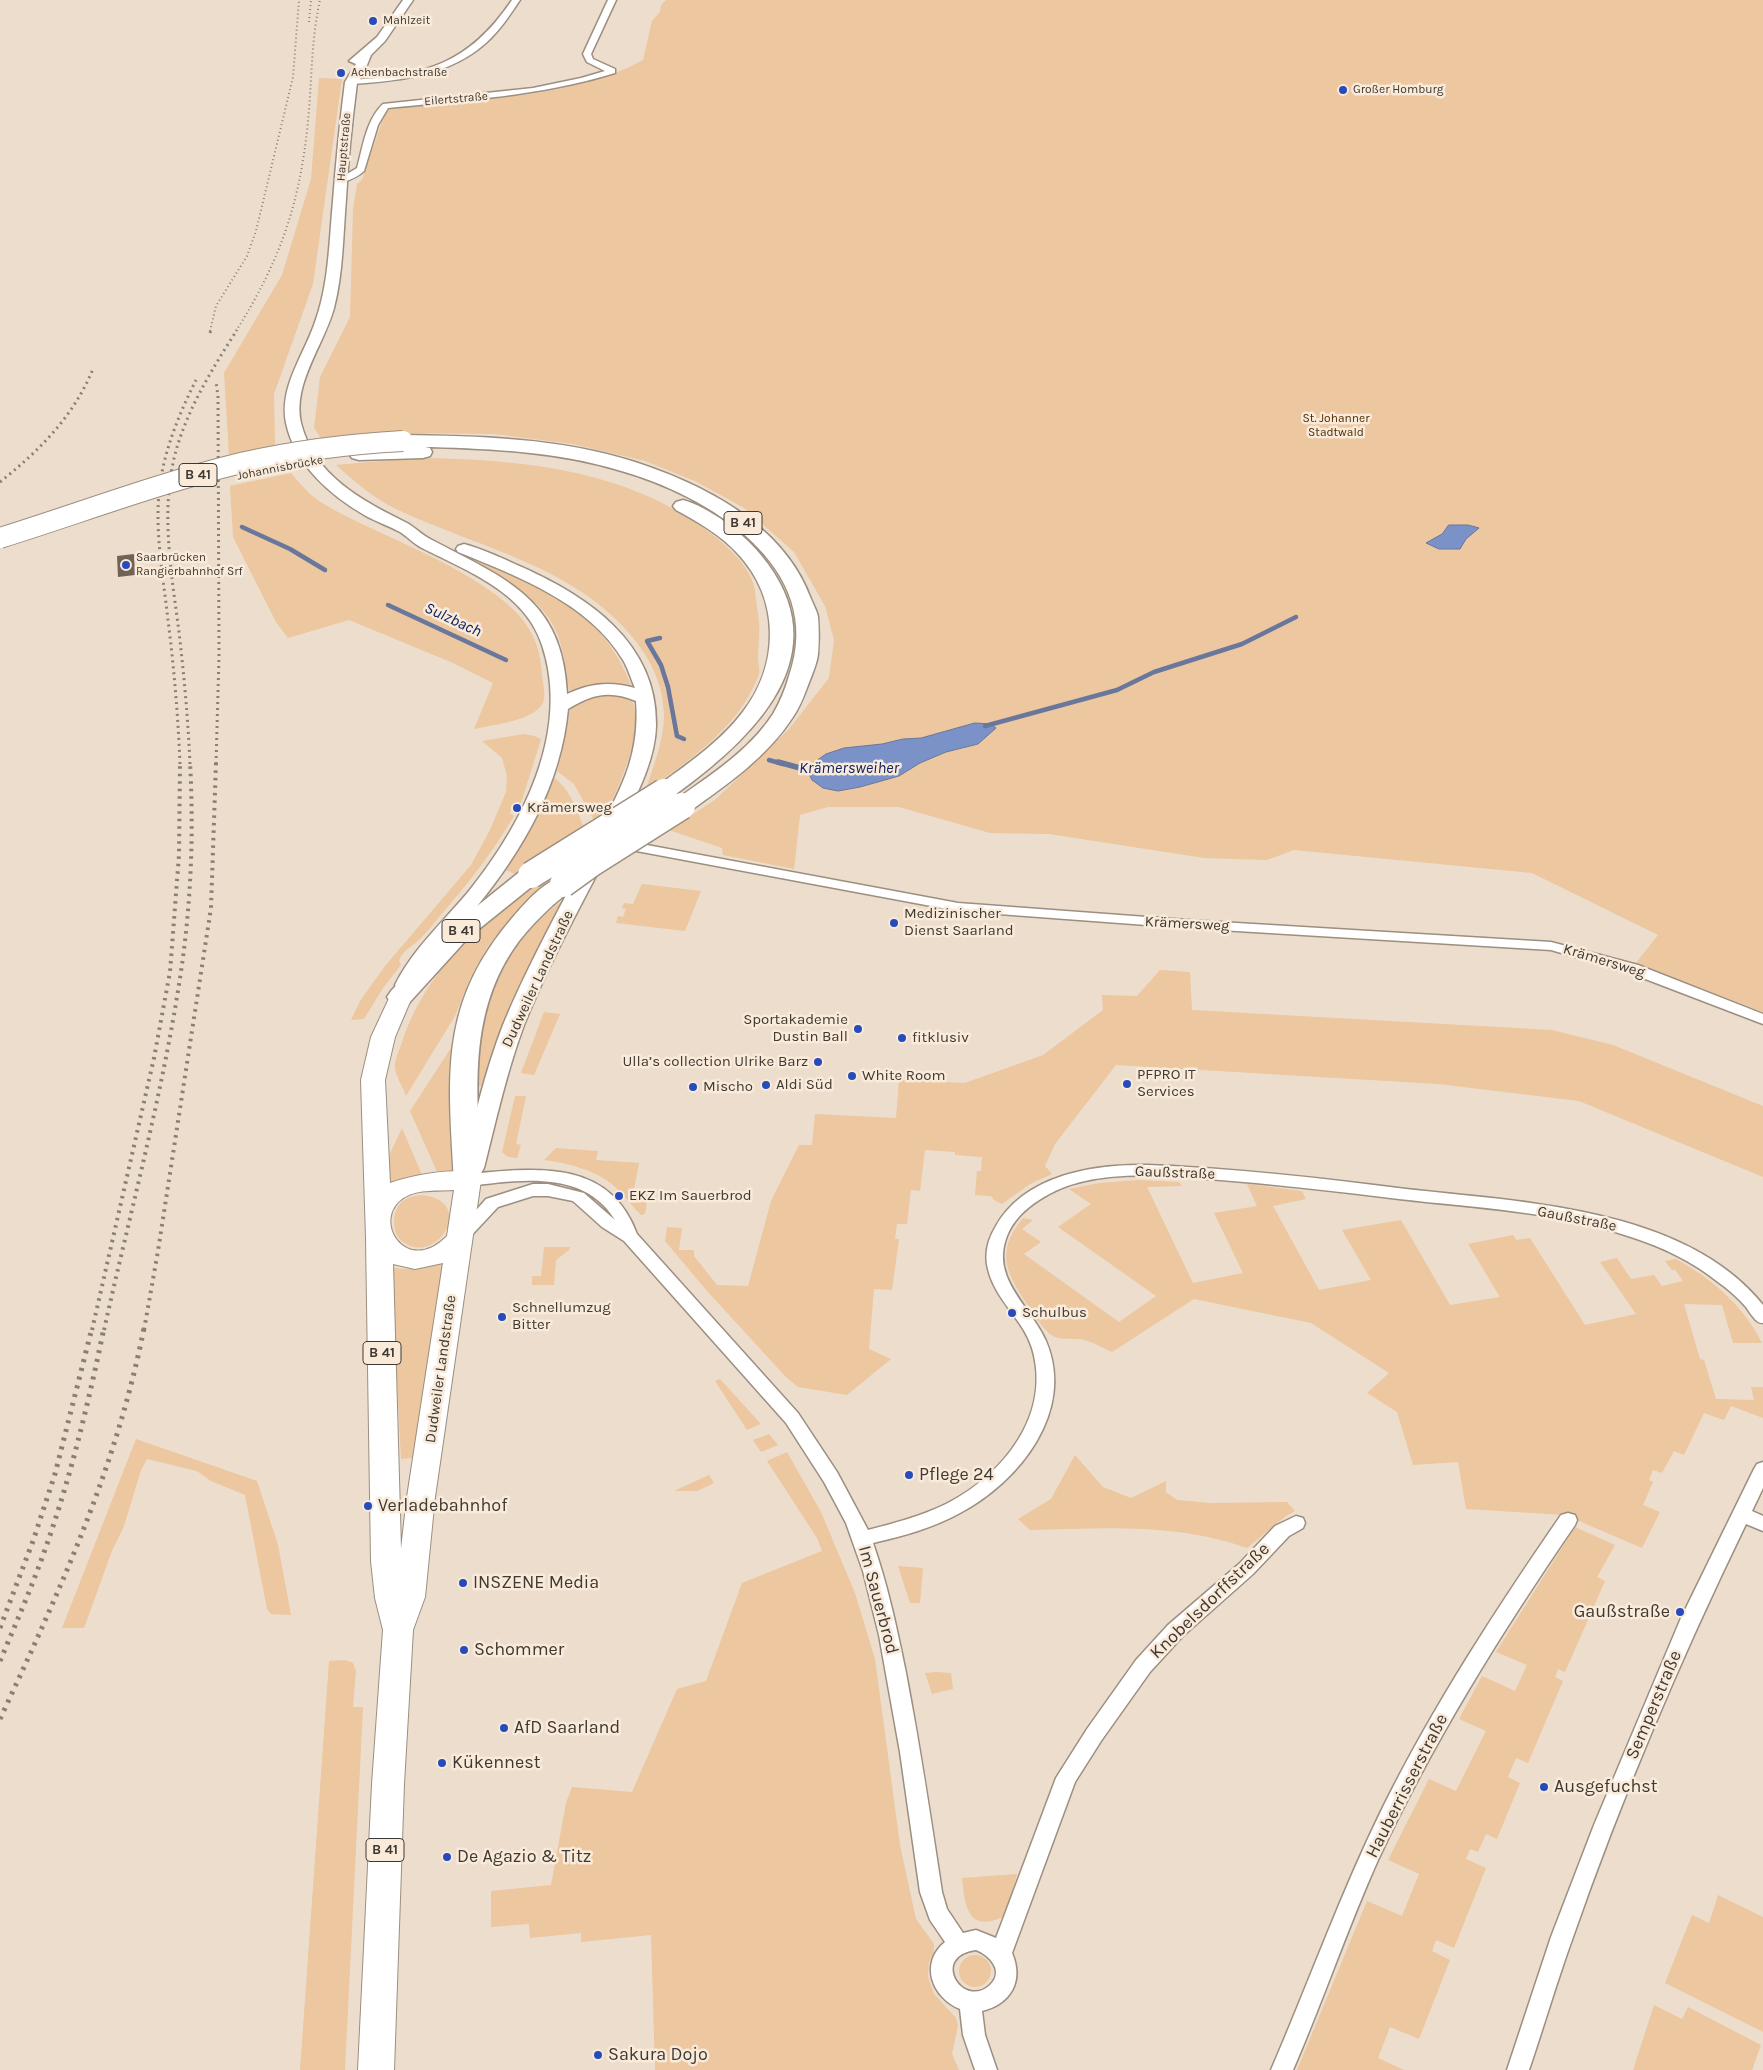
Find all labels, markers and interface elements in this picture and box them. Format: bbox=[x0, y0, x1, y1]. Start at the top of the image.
place label: Mahlzeit bbox=[383, 14, 430, 28]
marker: Mahlzeit bbox=[367, 15, 379, 27]
place label: Achenbachstraße bbox=[351, 66, 447, 80]
marker: Achenbachstraße bbox=[335, 67, 347, 79]
place label: Großer Homburg bbox=[1353, 83, 1443, 97]
marker: Großer Homburg bbox=[1337, 84, 1349, 96]
street label: Eilertstraße bbox=[424, 89, 488, 109]
street label: Hauptstraße bbox=[334, 112, 354, 182]
park label: St. Johanner Stadtwald bbox=[1303, 412, 1369, 440]
street label: Johannisbrücke bbox=[236, 453, 324, 483]
road number: B 41 bbox=[179, 464, 217, 486]
road number: B 41 bbox=[724, 512, 762, 534]
place label: Saarbrücken Rangierbahnhof Srf bbox=[136, 551, 243, 579]
marker: Saarbrücken Rangierbahnhof Srf bbox=[120, 559, 132, 571]
water label: Sulzbach bbox=[421, 598, 485, 642]
water label: Krämersweiher bbox=[799, 758, 899, 778]
place label: Krämersweg bbox=[527, 799, 612, 817]
marker: Krämersweg bbox=[511, 802, 523, 814]
place label: Medizinischer Dienst Saarland bbox=[904, 905, 1014, 940]
street label: Dudweiler Landstraße bbox=[498, 908, 578, 1050]
street label: Krämersweg bbox=[1144, 913, 1230, 935]
marker: Medizinischer Dienst Saarland bbox=[888, 917, 900, 929]
road number: B 41 bbox=[442, 919, 480, 942]
street label: Krämersweg bbox=[1561, 940, 1647, 982]
place label: Sportakademie Dustin Ball bbox=[743, 1011, 848, 1046]
marker: Sportakademie Dustin Ball bbox=[852, 1023, 864, 1035]
place label: fitklusiv bbox=[912, 1029, 969, 1047]
marker: fitklusiv bbox=[896, 1032, 908, 1044]
place label: Ulla’s collection Ulrike Barz bbox=[622, 1053, 808, 1071]
marker: Ulla’s collection Ulrike Barz bbox=[812, 1056, 824, 1068]
place label: PFPRO IT Services bbox=[1137, 1066, 1196, 1101]
place label: White Room bbox=[862, 1067, 945, 1085]
marker: White Room bbox=[846, 1070, 858, 1082]
place label: Aldi Süd bbox=[776, 1076, 833, 1094]
place label: Mischo bbox=[703, 1078, 753, 1096]
marker: PFPRO IT Services bbox=[1121, 1078, 1133, 1090]
marker: Aldi Süd bbox=[760, 1079, 772, 1091]
marker: Mischo bbox=[687, 1081, 699, 1093]
street label: Gaußstraße bbox=[1135, 1163, 1215, 1183]
place label: EKZ Im Sauerbrod bbox=[629, 1187, 752, 1205]
marker: EKZ Im Sauerbrod bbox=[613, 1190, 625, 1202]
street label: Gaußstraße bbox=[1536, 1203, 1618, 1235]
street label: Dudweiler Landstraße bbox=[422, 1294, 460, 1444]
place label: Schnellumzug Bitter bbox=[512, 1299, 611, 1334]
place label: Schulbus bbox=[1022, 1304, 1087, 1322]
marker: Schulbus bbox=[1006, 1307, 1018, 1319]
marker: Schnellumzug Bitter bbox=[496, 1311, 508, 1323]
road number: B 41 bbox=[363, 1342, 401, 1365]
place label: Pflege 24 bbox=[919, 1464, 994, 1486]
marker: Pflege 24 bbox=[903, 1469, 915, 1481]
place label: Verladebahnhof bbox=[378, 1495, 507, 1517]
marker: Verladebahnhof bbox=[362, 1500, 374, 1512]
street label: Knobelsdorffstraße bbox=[1146, 1538, 1274, 1664]
street label: Im Sauerbrod bbox=[853, 1543, 903, 1657]
place label: INSZENE Media bbox=[473, 1572, 599, 1594]
marker: INSZENE Media bbox=[457, 1577, 469, 1589]
place label: Gaußstraße bbox=[1574, 1601, 1670, 1623]
marker: Gaußstraße bbox=[1674, 1606, 1686, 1618]
place label: Schommer bbox=[474, 1639, 564, 1661]
marker: Schommer bbox=[458, 1644, 470, 1656]
street label: Semperstraße bbox=[1621, 1647, 1687, 1763]
street label: Hauberrisserstraße bbox=[1361, 1710, 1453, 1862]
place label: AfD Saarland bbox=[514, 1717, 620, 1739]
marker: AfD Saarland bbox=[498, 1722, 510, 1734]
place label: Kükennest bbox=[452, 1752, 540, 1774]
marker: Kükennest bbox=[436, 1757, 448, 1769]
place label: Ausgefuchst bbox=[1554, 1776, 1658, 1798]
marker: Ausgefuchst bbox=[1538, 1781, 1550, 1793]
road number: B 41 bbox=[366, 1838, 404, 1862]
place label: De Agazio & Titz bbox=[457, 1846, 591, 1868]
marker: De Agazio & Titz bbox=[441, 1851, 453, 1863]
place label: Sakura Dojo bbox=[608, 2044, 708, 2066]
marker: Sakura Dojo bbox=[592, 2049, 604, 2061]

